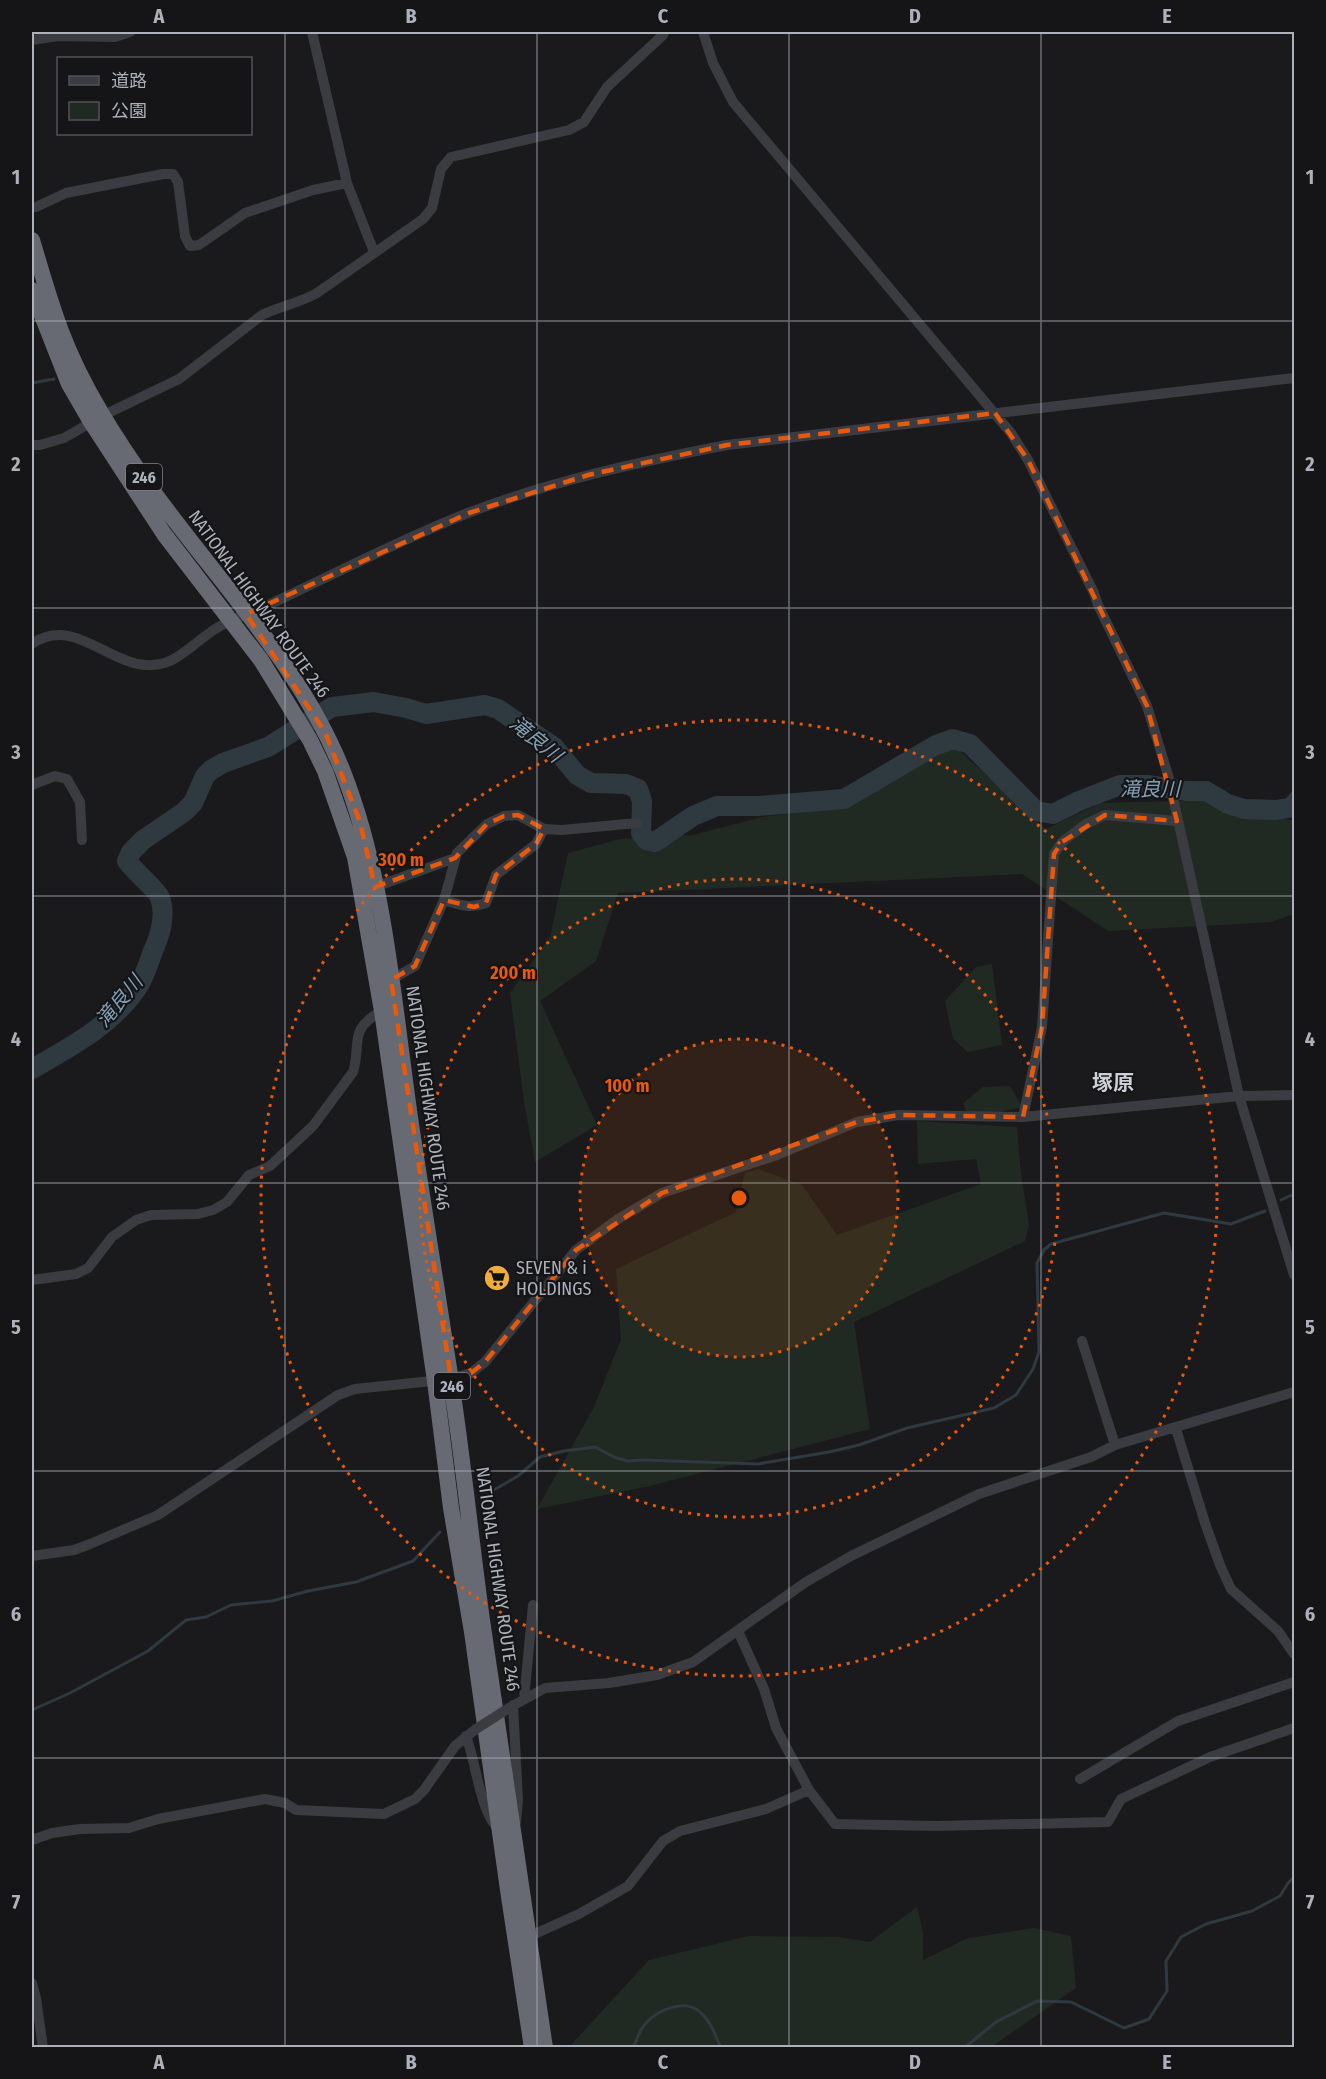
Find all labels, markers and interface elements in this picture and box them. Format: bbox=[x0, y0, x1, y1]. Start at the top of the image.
text: A bbox=[153, 4, 166, 28]
text: B bbox=[405, 4, 417, 28]
text: C bbox=[658, 4, 669, 28]
text: D bbox=[909, 4, 921, 28]
text: E bbox=[1162, 4, 1172, 28]
legend bbox=[57, 57, 252, 135]
text: 道路 bbox=[111, 70, 147, 92]
text: 公園 bbox=[111, 100, 147, 122]
text: 1 bbox=[12, 165, 20, 189]
text: 1 bbox=[1306, 165, 1314, 189]
text: 2 bbox=[10, 452, 21, 476]
text: 2 bbox=[1304, 452, 1315, 476]
road number: 246 bbox=[126, 464, 162, 490]
street label: NATIONAL HIGHWAY ROUTE 246 bbox=[184, 506, 334, 702]
water label: 滝良川 bbox=[505, 711, 568, 768]
text: 3 bbox=[10, 740, 21, 764]
text: 3 bbox=[1304, 740, 1315, 764]
water label: 滝良川 bbox=[1120, 777, 1182, 801]
text: 300 m bbox=[377, 849, 424, 871]
text: 200 m bbox=[489, 962, 536, 984]
water label: 滝良川 bbox=[91, 969, 149, 1032]
street label: NATIONAL HIGHWAY ROUTE 246 bbox=[401, 984, 455, 1212]
text: 4 bbox=[11, 1027, 21, 1051]
text: 4 bbox=[1305, 1027, 1315, 1051]
district label: 塚原 bbox=[1092, 1070, 1134, 1096]
text: 100 m bbox=[605, 1075, 649, 1097]
centre of rings bbox=[729, 1188, 749, 1208]
place label: SEVEN & i HOLDINGS bbox=[516, 1257, 592, 1300]
supermarket icon: SEVEN & i HOLDINGS bbox=[482, 1263, 512, 1293]
text: 5 bbox=[11, 1315, 21, 1339]
text: 5 bbox=[1305, 1315, 1315, 1339]
road number: 246 bbox=[434, 1373, 470, 1399]
street label: NATIONAL HIGHWAY ROUTE 246 bbox=[471, 1465, 525, 1693]
text: 6 bbox=[11, 1602, 21, 1626]
text: 6 bbox=[1305, 1602, 1315, 1626]
text: 7 bbox=[12, 1890, 21, 1914]
text: 7 bbox=[1306, 1890, 1315, 1914]
text: A bbox=[153, 2050, 166, 2074]
text: B bbox=[405, 2050, 417, 2074]
text: C bbox=[658, 2050, 669, 2074]
text: D bbox=[909, 2050, 921, 2074]
text: E bbox=[1162, 2050, 1172, 2074]

